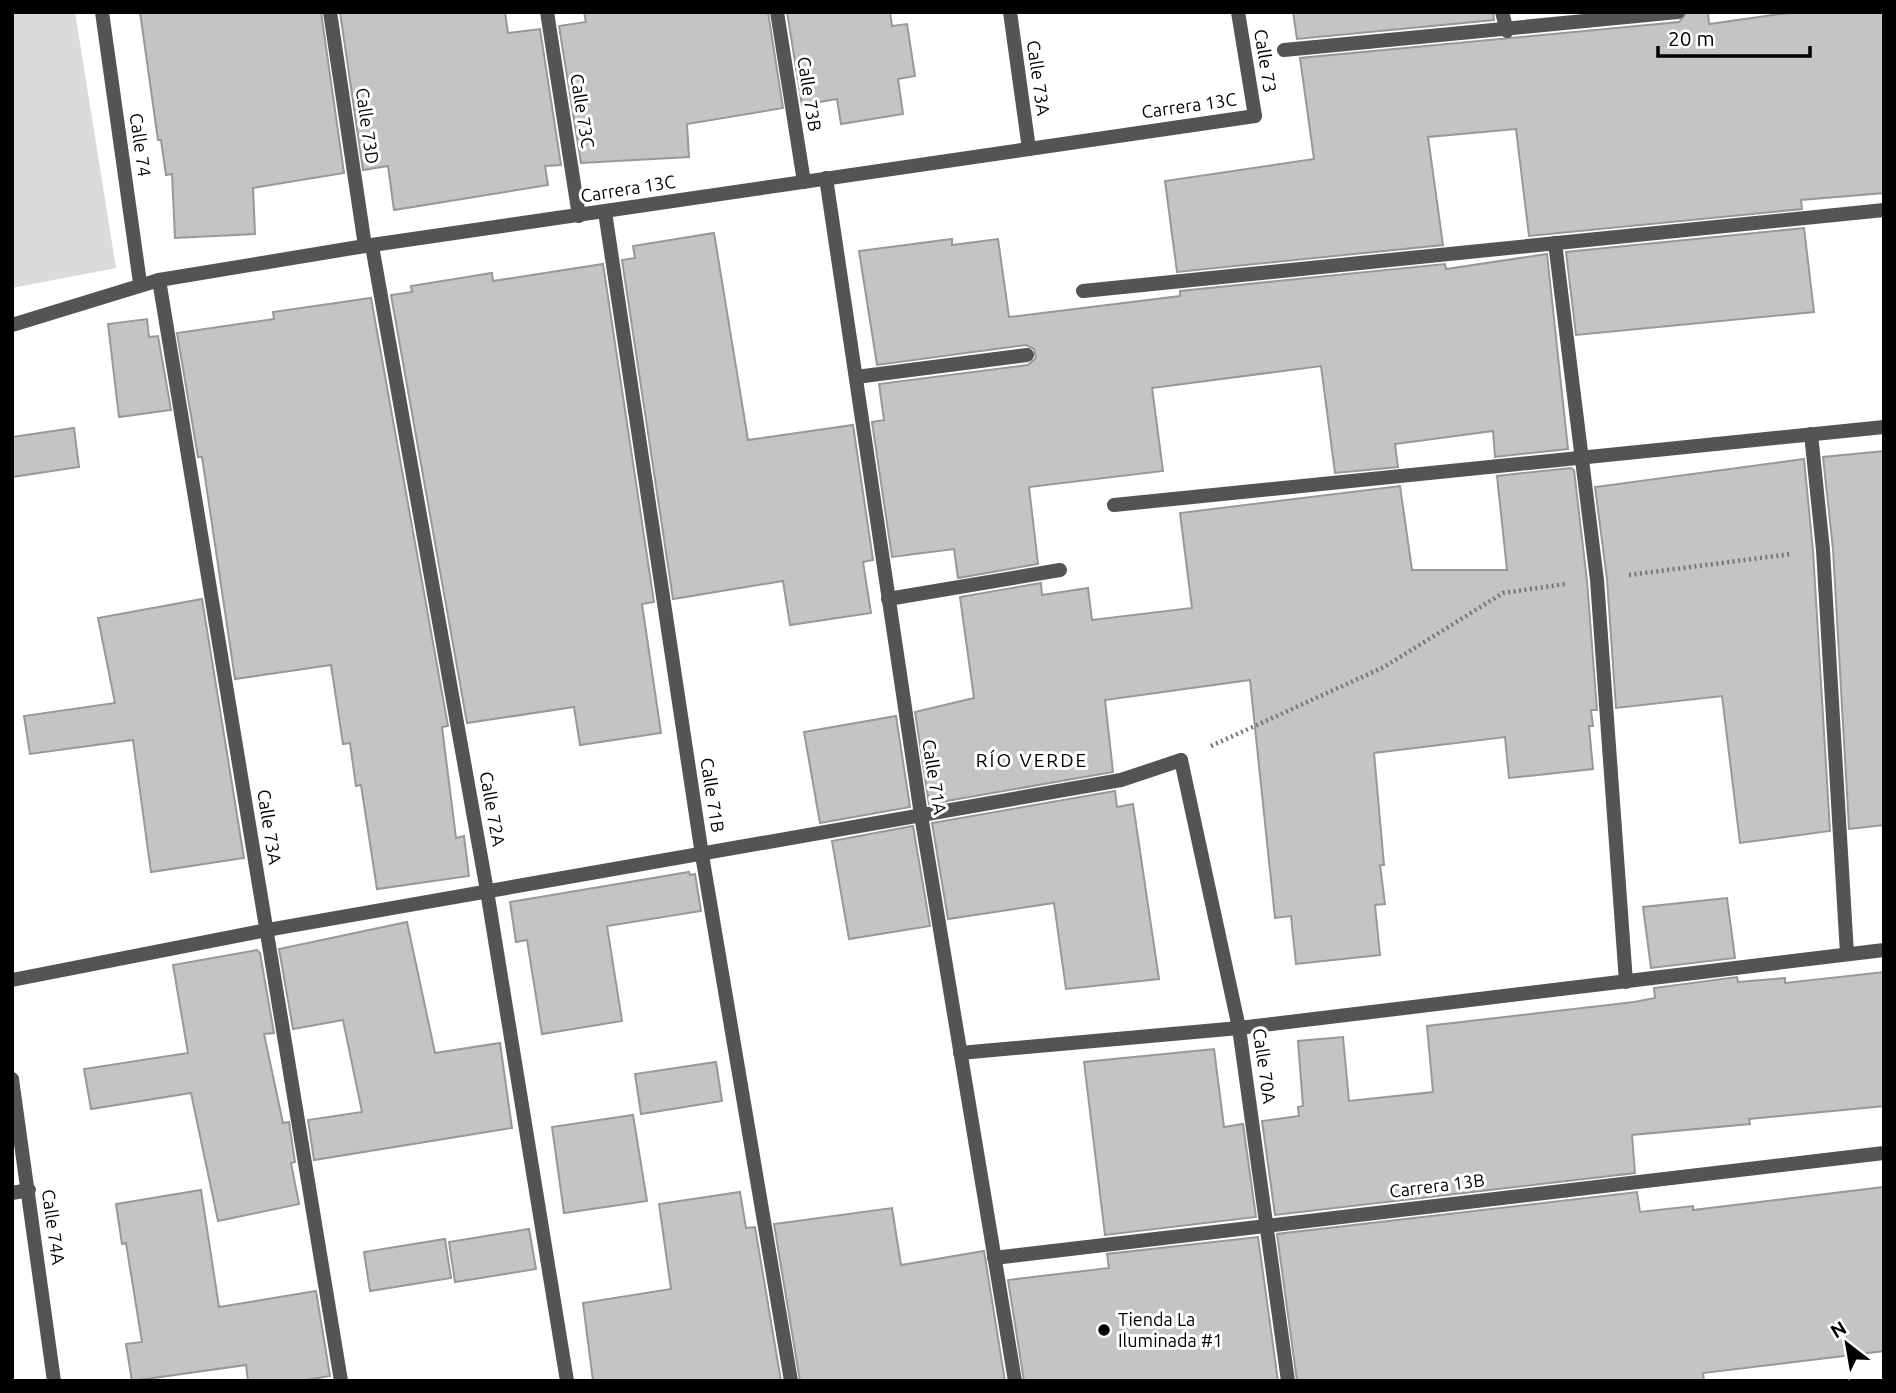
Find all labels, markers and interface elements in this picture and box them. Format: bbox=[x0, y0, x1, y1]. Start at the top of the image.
scale bar bbox=[1658, 14, 1810, 58]
text: 20 m bbox=[1668, 26, 1715, 50]
street label: Calle 73 bbox=[1251, 28, 1281, 94]
street label: Calle 73A bbox=[1024, 39, 1054, 117]
street label: Calle 73B bbox=[794, 55, 826, 133]
street label: Calle 73C bbox=[567, 72, 599, 150]
street label: Calle 73D bbox=[353, 86, 383, 165]
street label: Carrera 13C bbox=[1140, 88, 1237, 122]
street label: Calle 74 bbox=[127, 112, 155, 178]
street label: Carrera 13C bbox=[579, 171, 677, 205]
street label: Calle 71A bbox=[919, 738, 951, 816]
district label: RÍO VERDE bbox=[976, 749, 1088, 771]
street label: Calle 71B bbox=[697, 756, 729, 834]
street label: Calle 72A bbox=[477, 770, 509, 848]
street label: Calle 73A bbox=[254, 788, 286, 866]
street label: Calle 70A bbox=[1250, 1027, 1280, 1105]
street label: Carrera 13B bbox=[1388, 1169, 1486, 1201]
street label: Calle 74A bbox=[39, 1188, 69, 1266]
place label: Tienda La Iluminada #1 bbox=[1118, 1309, 1223, 1350]
north arrow bbox=[1812, 1309, 1882, 1379]
text: N bbox=[1826, 1316, 1850, 1343]
marker: Tienda La Iluminada #1 bbox=[1096, 1322, 1112, 1338]

